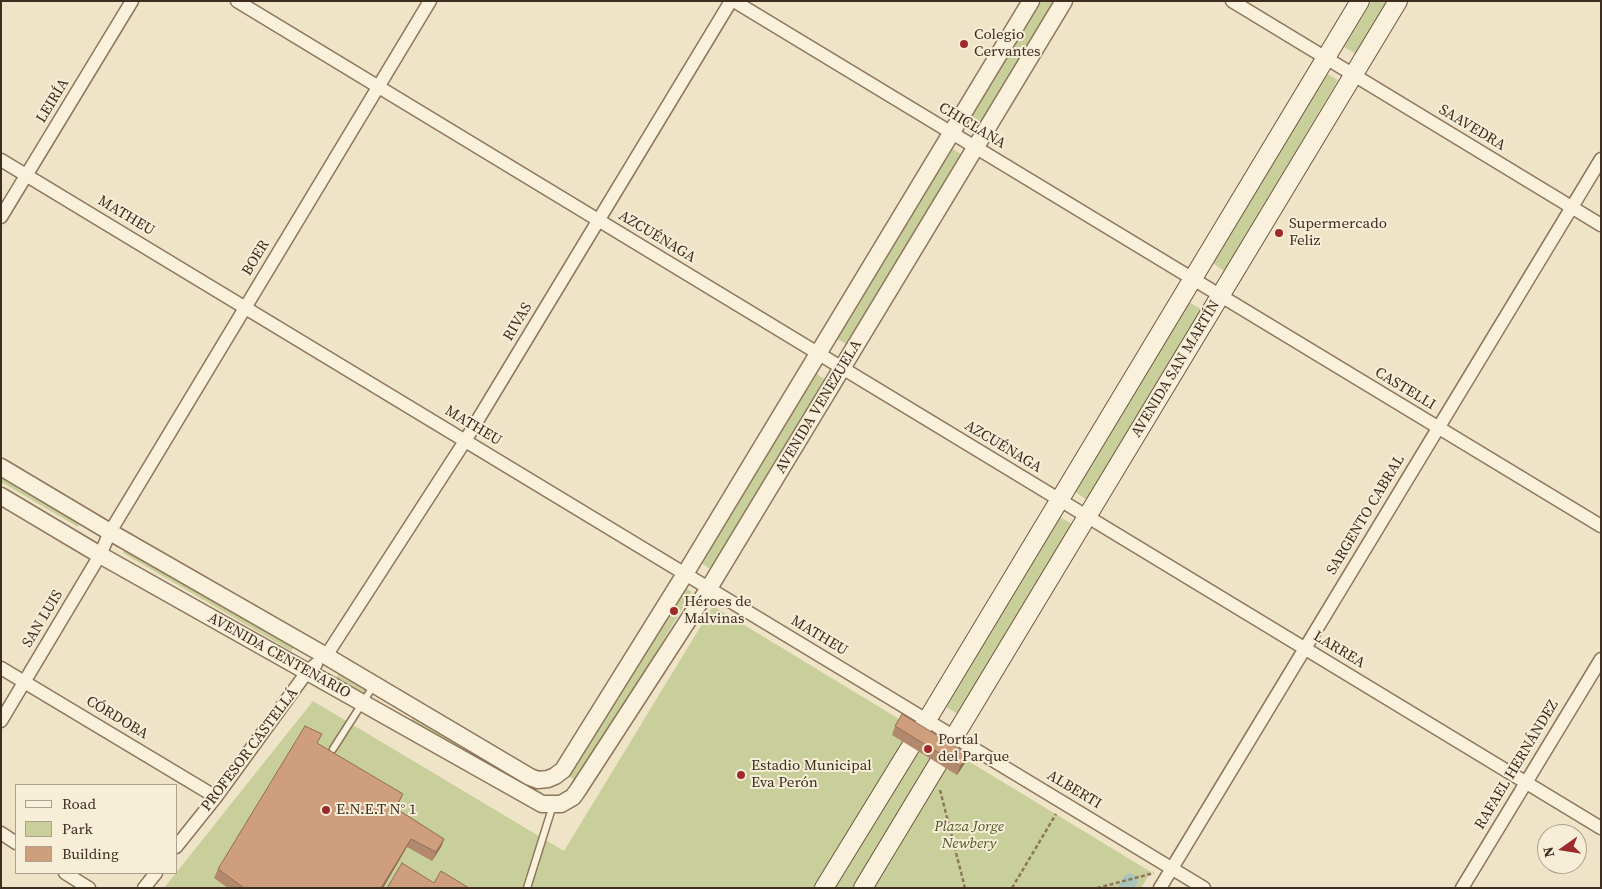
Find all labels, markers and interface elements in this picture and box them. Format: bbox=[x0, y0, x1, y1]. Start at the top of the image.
place label: Colegio Cervantes bbox=[974, 26, 1041, 61]
marker: Colegio Cervantes bbox=[958, 38, 970, 50]
street label: LEIRÍA bbox=[33, 76, 73, 126]
street label: CHICLANA bbox=[935, 99, 1009, 153]
street label: SAAVEDRA bbox=[1435, 101, 1509, 155]
street label: MATHEU bbox=[94, 192, 158, 240]
street label: AZCUÉNAGA bbox=[615, 207, 699, 267]
place label: Supermercado Feliz bbox=[1289, 215, 1387, 250]
marker: Supermercado Feliz bbox=[1273, 227, 1285, 239]
street label: BOER bbox=[238, 237, 274, 279]
street label: AVENIDA SAN MARTÍN bbox=[1128, 297, 1224, 441]
street label: RIVAS bbox=[500, 300, 536, 344]
street label: AVENIDA VENEZUELA bbox=[772, 337, 866, 477]
street label: CASTELLI bbox=[1371, 364, 1439, 414]
street label: MATHEU bbox=[441, 402, 505, 450]
street label: AZCUÉNAGA bbox=[961, 417, 1045, 477]
street label: SARGENTO CABRAL bbox=[1323, 452, 1409, 578]
street label: SAN LUIS bbox=[19, 587, 67, 651]
place label: Héroes de Malvinas bbox=[684, 593, 751, 628]
marker: Héroes de Malvinas bbox=[668, 605, 680, 617]
street label: AVENIDA CENTENARIO bbox=[204, 609, 354, 703]
street label: MATHEU bbox=[787, 612, 851, 660]
street label: LARREA bbox=[1310, 628, 1368, 672]
street label: PROFESOR CASTELLÁ bbox=[198, 685, 302, 815]
street label: CÓRDOBA bbox=[83, 692, 151, 744]
street label: RAFAEL HERNÁNDEZ bbox=[1471, 697, 1563, 833]
place label: Portal del Parque bbox=[938, 731, 1009, 766]
marker: Portal del Parque bbox=[922, 743, 934, 755]
place label: Estadio Municipal Eva Perón bbox=[751, 757, 872, 792]
street label: ALBERTI bbox=[1043, 767, 1105, 813]
marker: Estadio Municipal Eva Perón bbox=[735, 769, 747, 781]
legend bbox=[15, 784, 178, 874]
text: Road bbox=[62, 793, 96, 814]
place label: E.N.E.T N° 1 bbox=[336, 801, 416, 819]
marker: E.N.E.T N° 1 bbox=[320, 804, 332, 816]
text: Park bbox=[62, 818, 93, 839]
park label: Plaza Jorge Newbery bbox=[934, 818, 1004, 853]
north arrow bbox=[1537, 824, 1587, 874]
text: Building bbox=[62, 843, 119, 864]
text: N bbox=[1537, 845, 1559, 859]

